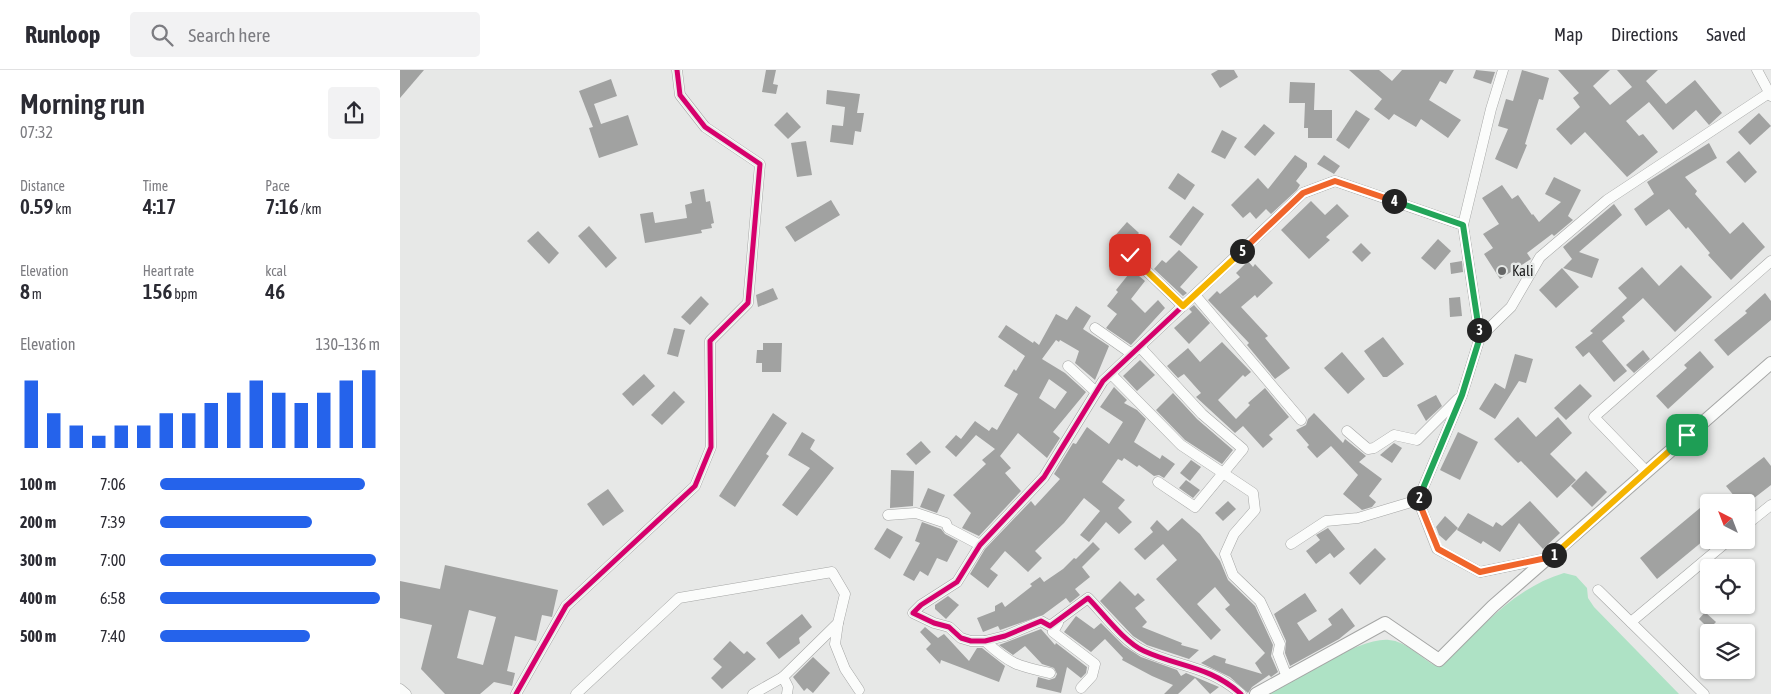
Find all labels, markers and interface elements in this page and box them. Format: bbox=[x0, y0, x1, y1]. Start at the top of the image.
search box bbox=[130, 12, 480, 57]
text: Runloop bbox=[25, 21, 100, 48]
icon: search bbox=[148, 21, 176, 49]
text: Search here bbox=[188, 24, 270, 46]
text: Map bbox=[1554, 24, 1583, 45]
text: Directions bbox=[1611, 24, 1678, 45]
text: Saved bbox=[1706, 24, 1746, 45]
button: share bbox=[328, 87, 380, 139]
text: Morning run bbox=[20, 88, 145, 120]
text: 07:32 bbox=[20, 123, 53, 141]
text: Distance bbox=[20, 178, 65, 194]
text: Time bbox=[143, 178, 168, 194]
text: Pace bbox=[265, 178, 290, 194]
pin: 4 bbox=[1382, 188, 1406, 214]
text: 4 bbox=[1391, 193, 1398, 209]
text: 0.59 bbox=[20, 194, 53, 218]
text: 4:17 bbox=[143, 194, 176, 218]
text: 7:16 bbox=[265, 194, 299, 218]
text: km bbox=[53, 201, 72, 217]
text: /km bbox=[299, 201, 322, 217]
pin bbox=[1109, 234, 1151, 276]
pin: 5 bbox=[1230, 238, 1254, 264]
icon: check bbox=[1116, 241, 1144, 269]
text: 5 bbox=[1239, 243, 1246, 259]
place label: Kali bbox=[1512, 262, 1533, 279]
text: Elevation bbox=[20, 263, 69, 279]
text: Heart rate bbox=[143, 263, 194, 279]
text: kcal bbox=[265, 263, 287, 279]
marker: Kali bbox=[1496, 265, 1508, 277]
text: 8 bbox=[20, 279, 30, 303]
text: 156 bbox=[143, 279, 172, 303]
text: 46 bbox=[265, 279, 285, 303]
text: m bbox=[30, 286, 42, 302]
text: bpm bbox=[172, 286, 198, 302]
pin: 3 bbox=[1466, 318, 1492, 342]
text: 3 bbox=[1476, 322, 1483, 338]
text: Elevation bbox=[20, 335, 75, 353]
text: 130–136 m bbox=[316, 335, 380, 353]
pin bbox=[1666, 414, 1708, 456]
icon: arrive bbox=[1673, 421, 1701, 449]
text: 100 m bbox=[20, 475, 56, 493]
text: 7:06 bbox=[100, 475, 126, 493]
pin: 2 bbox=[1406, 486, 1432, 510]
text: 2 bbox=[1416, 490, 1423, 506]
north arrow bbox=[1700, 494, 1755, 549]
map controls bbox=[1700, 494, 1755, 679]
text: 200 m bbox=[20, 513, 56, 531]
text: 7:39 bbox=[100, 513, 125, 531]
pin: 1 bbox=[1542, 542, 1566, 568]
text: 1 bbox=[1551, 547, 1558, 563]
text: 300 m bbox=[20, 551, 56, 569]
text: 7:00 bbox=[100, 551, 126, 569]
button: locate bbox=[1700, 559, 1755, 614]
text: 400 m bbox=[20, 589, 56, 607]
text: 6:58 bbox=[100, 589, 125, 607]
button: layers bbox=[1700, 624, 1755, 679]
text: 500 m bbox=[20, 627, 56, 645]
text: 7:40 bbox=[100, 627, 125, 645]

